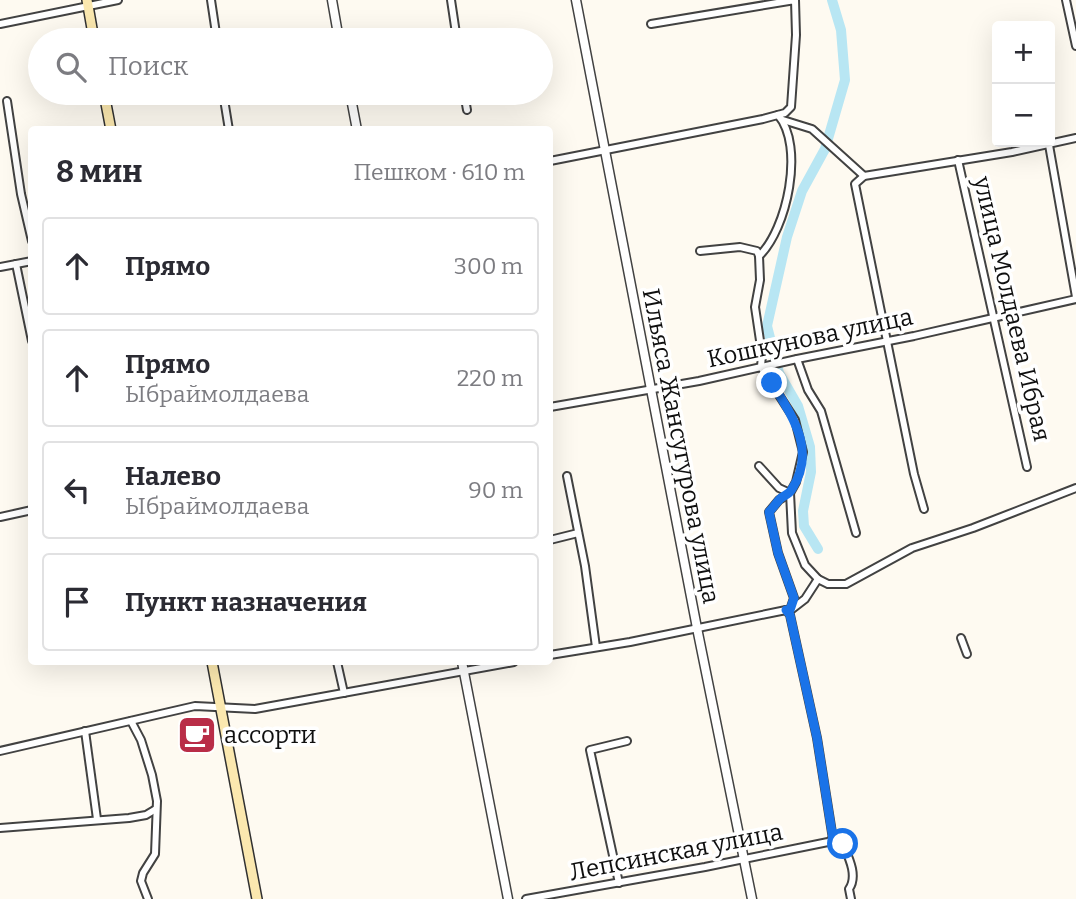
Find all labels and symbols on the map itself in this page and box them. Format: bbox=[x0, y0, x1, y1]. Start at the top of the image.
street label: улица Молдаева Ибрая bbox=[968, 173, 1056, 444]
street label: Ильяса Жансугурова улица bbox=[637, 286, 725, 606]
street label: Кошкунова улица bbox=[705, 303, 915, 373]
route end bbox=[756, 367, 787, 398]
cafe icon: ассорти bbox=[176, 714, 218, 756]
place label: ассорти bbox=[224, 721, 316, 749]
street label: Лепсинская улица bbox=[567, 818, 785, 886]
route start bbox=[827, 828, 858, 859]

